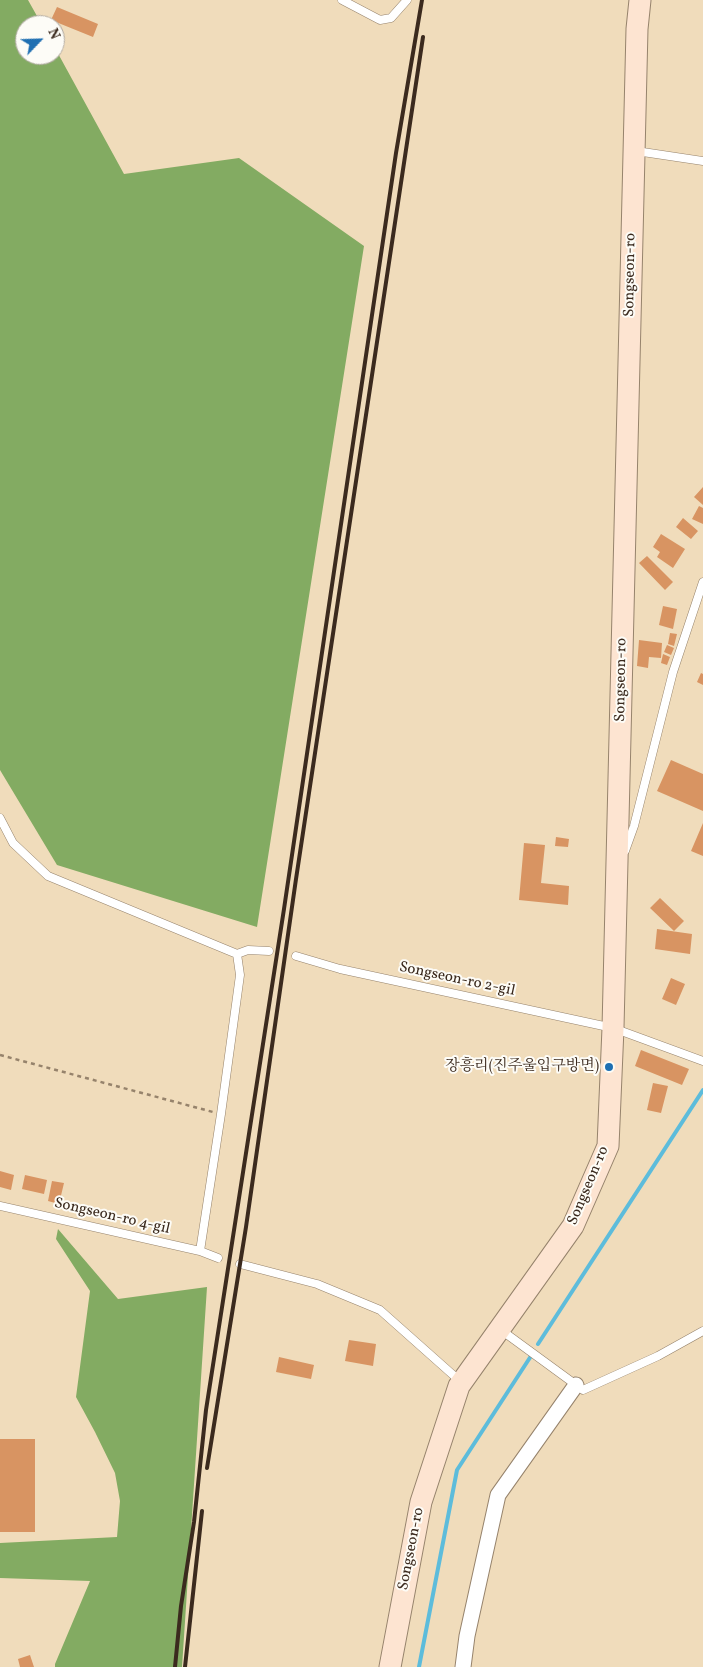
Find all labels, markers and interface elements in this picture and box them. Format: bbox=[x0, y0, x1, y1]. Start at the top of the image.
north arrow bbox=[15, 15, 65, 65]
text: N bbox=[42, 26, 64, 43]
street label: Songseon-ro bbox=[621, 233, 641, 317]
street label: Songseon-ro bbox=[612, 638, 632, 722]
street label: Songseon-ro 2-gil bbox=[397, 959, 517, 1001]
place label: 장흥리(진주울입구방면) bbox=[445, 1058, 599, 1076]
marker: 장흥리(진주울입구방면) bbox=[603, 1061, 615, 1073]
street label: Songseon-ro bbox=[564, 1144, 614, 1228]
street label: Songseon-ro 4-gil bbox=[52, 1195, 172, 1239]
street label: Songseon-ro bbox=[395, 1506, 429, 1592]

